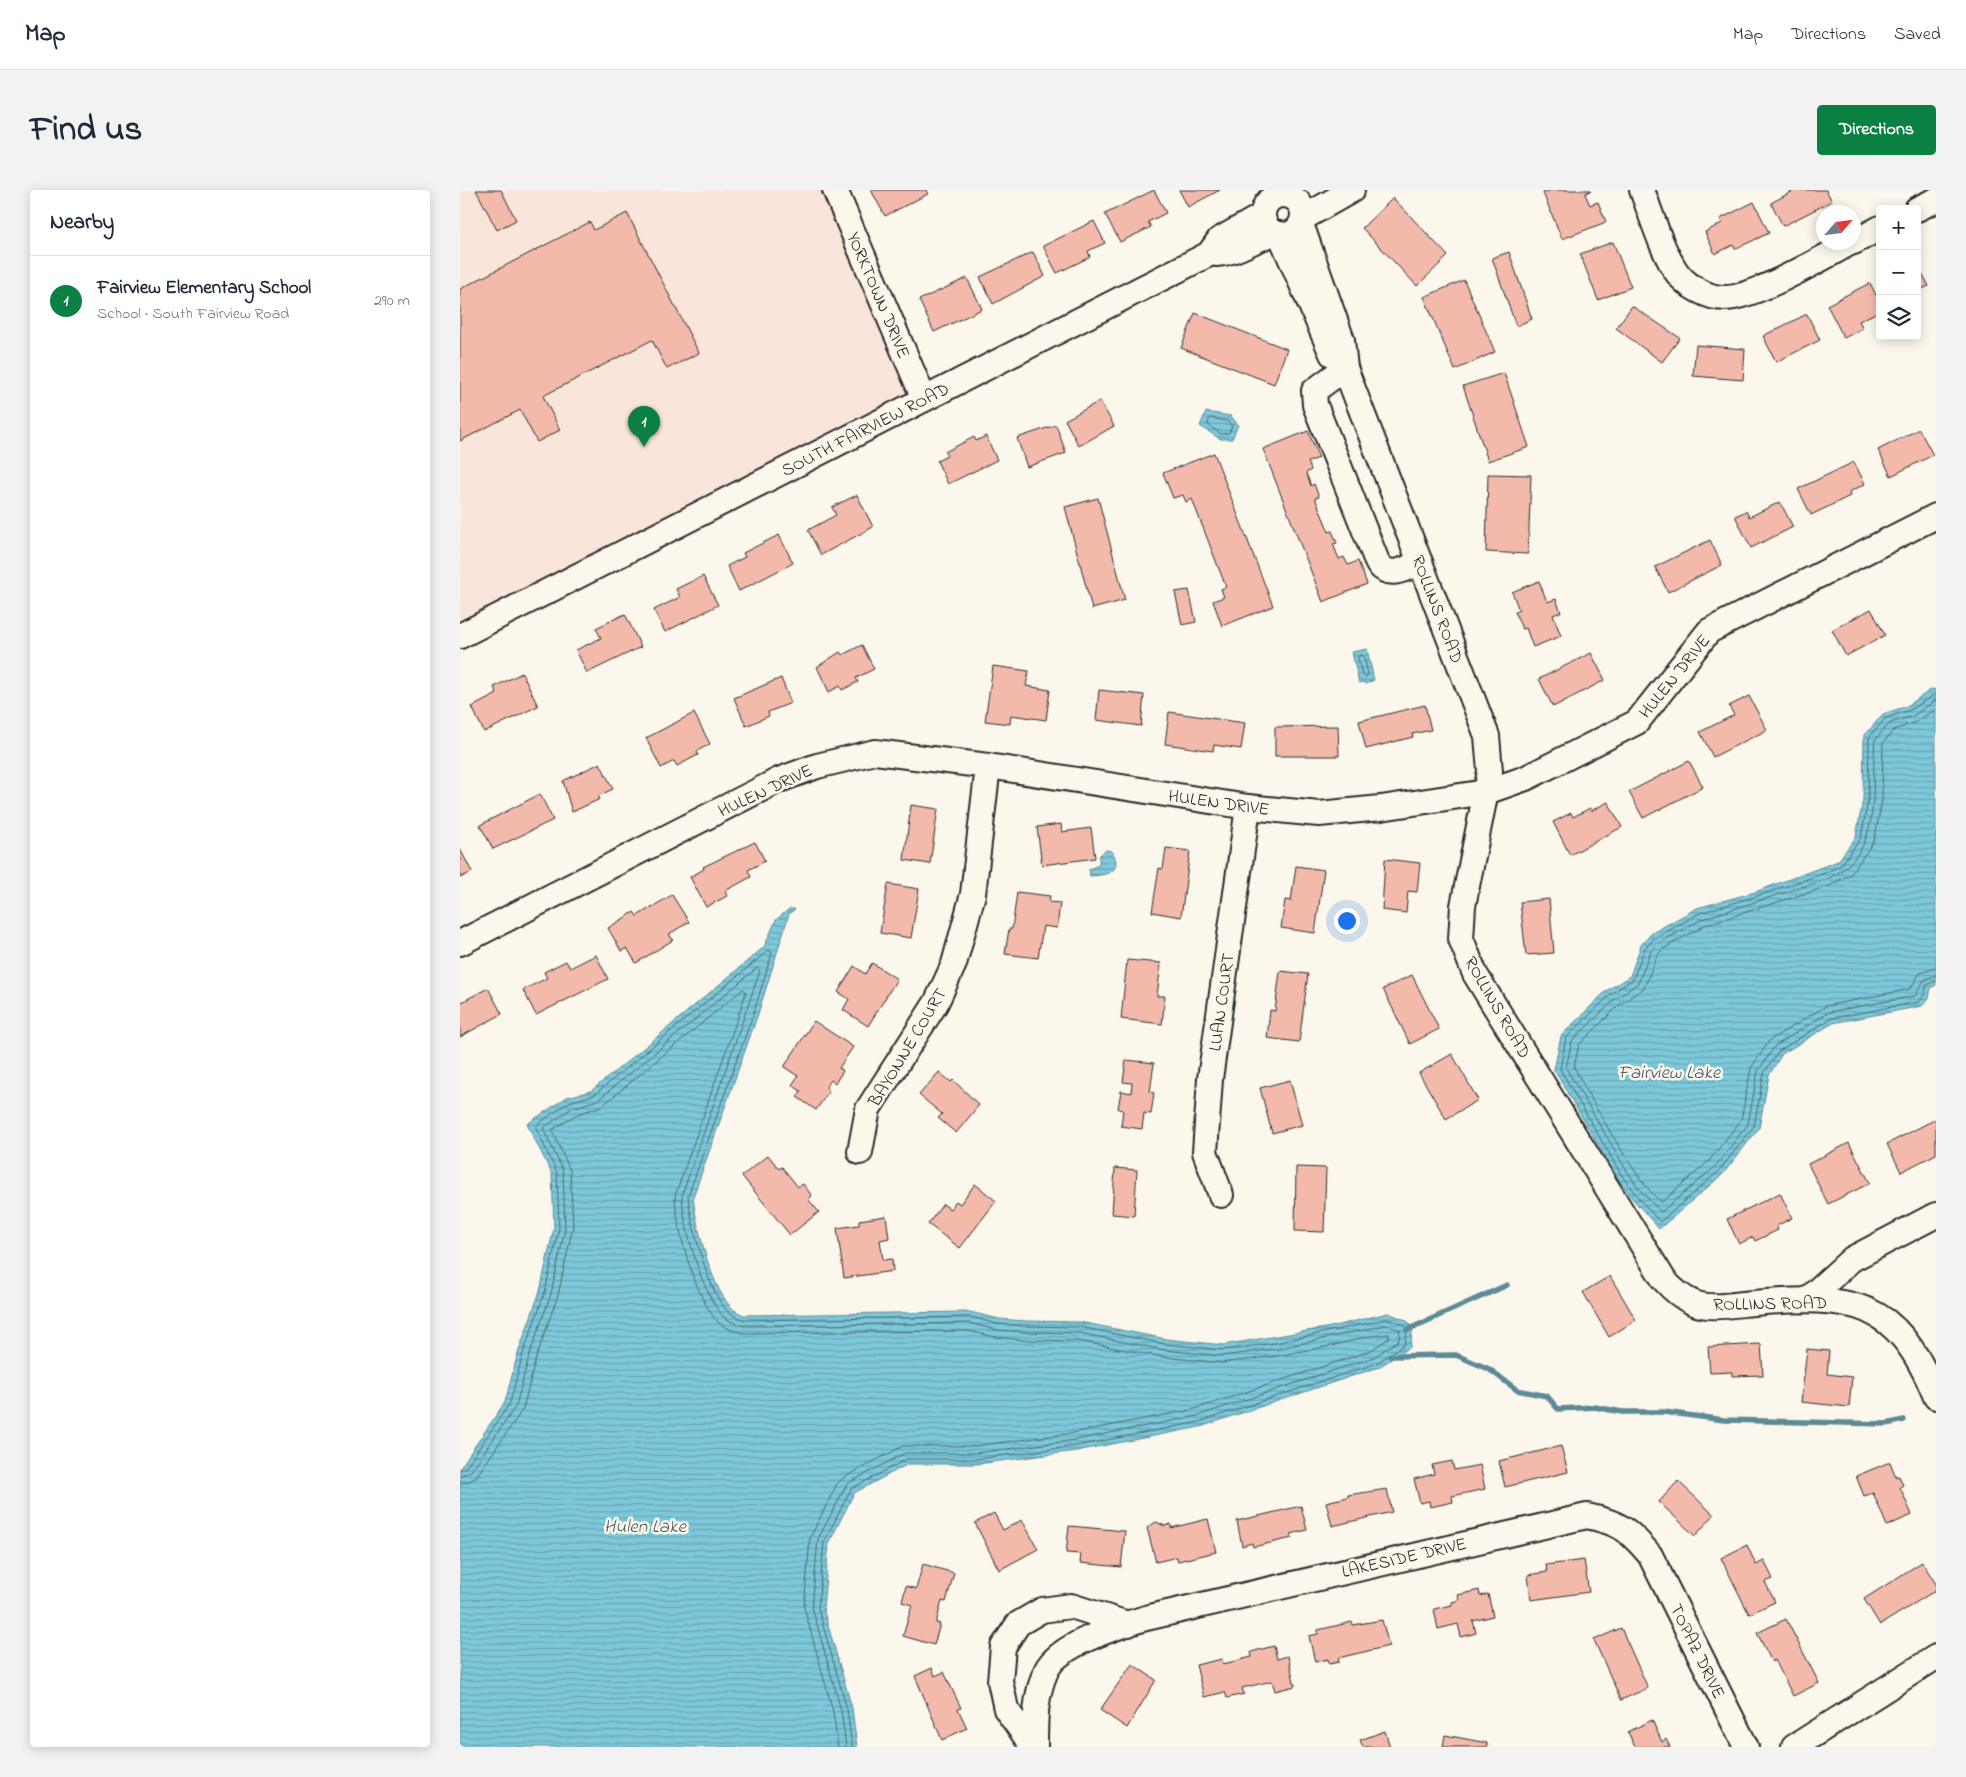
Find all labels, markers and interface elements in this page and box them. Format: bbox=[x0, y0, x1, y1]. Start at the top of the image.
text: Map bbox=[25, 17, 66, 52]
text: Map bbox=[1733, 22, 1763, 48]
text: Directions bbox=[1791, 22, 1866, 48]
text: Saved bbox=[1894, 22, 1941, 48]
text: Find us bbox=[30, 105, 142, 156]
button: Directions bbox=[1817, 105, 1936, 155]
north arrow bbox=[1816, 205, 1861, 250]
map controls bbox=[1876, 205, 1921, 340]
button: + bbox=[1876, 205, 1921, 250]
text: Nearby bbox=[50, 208, 114, 238]
street label: YORKTOWN DRIVE bbox=[839, 229, 916, 363]
button: − bbox=[1876, 250, 1921, 295]
text: Fairview Elementary School bbox=[97, 275, 311, 302]
text: 1 bbox=[63, 289, 69, 313]
text: 290 m bbox=[374, 289, 410, 313]
button: layers bbox=[1876, 295, 1921, 340]
text: School · South Fairview Road bbox=[97, 302, 289, 326]
street label: SOUTH FAIRVIEW ROAD bbox=[777, 377, 954, 484]
pin: 1 bbox=[628, 406, 660, 447]
street label: ROLLINS ROAD bbox=[1404, 552, 1469, 668]
street label: HULEN DRIVE bbox=[1633, 629, 1718, 725]
street label: HULEN DRIVE bbox=[714, 758, 818, 825]
street label: HULEN DRIVE bbox=[1167, 784, 1271, 824]
your location bbox=[1334, 908, 1360, 934]
street label: LUAN COURT bbox=[1203, 952, 1243, 1053]
street label: ROLLINS ROAD bbox=[1457, 952, 1536, 1064]
street label: BAYONNE COURT bbox=[862, 984, 955, 1113]
water label: Fairview Lake bbox=[1618, 1060, 1722, 1087]
street label: ROLLINS ROAD bbox=[1713, 1291, 1827, 1319]
water label: Hulen Lake bbox=[604, 1514, 687, 1541]
street label: LAKESIDE DRIVE bbox=[1339, 1532, 1470, 1586]
street label: TOPAZ DRIVE bbox=[1662, 1600, 1730, 1704]

